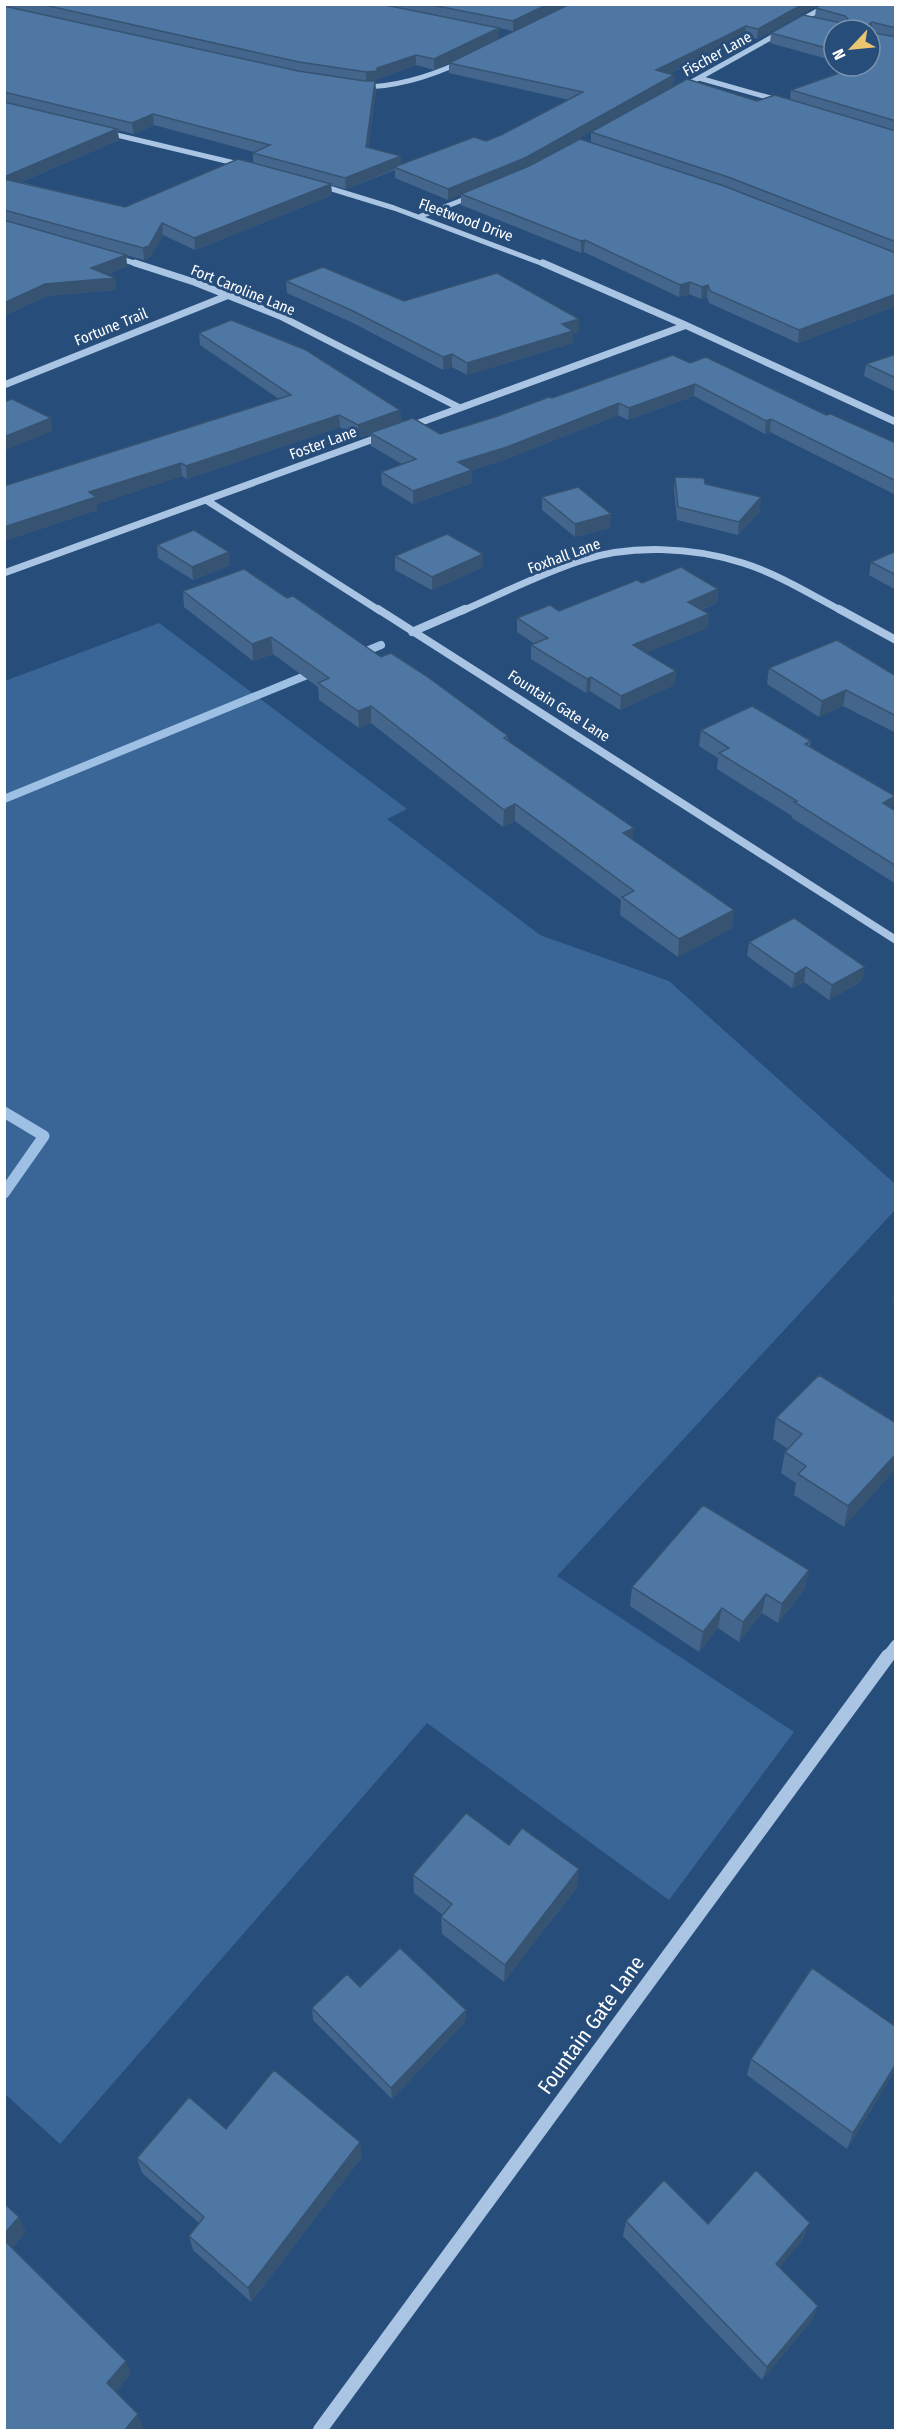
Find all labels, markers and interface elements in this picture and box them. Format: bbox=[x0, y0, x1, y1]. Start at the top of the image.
north arrow bbox=[822, 18, 882, 78]
street label: Fischer Lane bbox=[679, 28, 755, 80]
text: N bbox=[828, 46, 850, 63]
street label: Fleetwood Drive bbox=[416, 195, 516, 245]
street label: Fort Caroline Lane bbox=[188, 261, 298, 319]
street label: Fortune Trail bbox=[72, 304, 150, 350]
street label: Foster Lane bbox=[287, 423, 359, 463]
street label: Foxhall Lane bbox=[525, 535, 603, 577]
street label: Fountain Gate Lane bbox=[505, 666, 613, 746]
street label: Fountain Gate Lane bbox=[532, 1951, 650, 2099]

